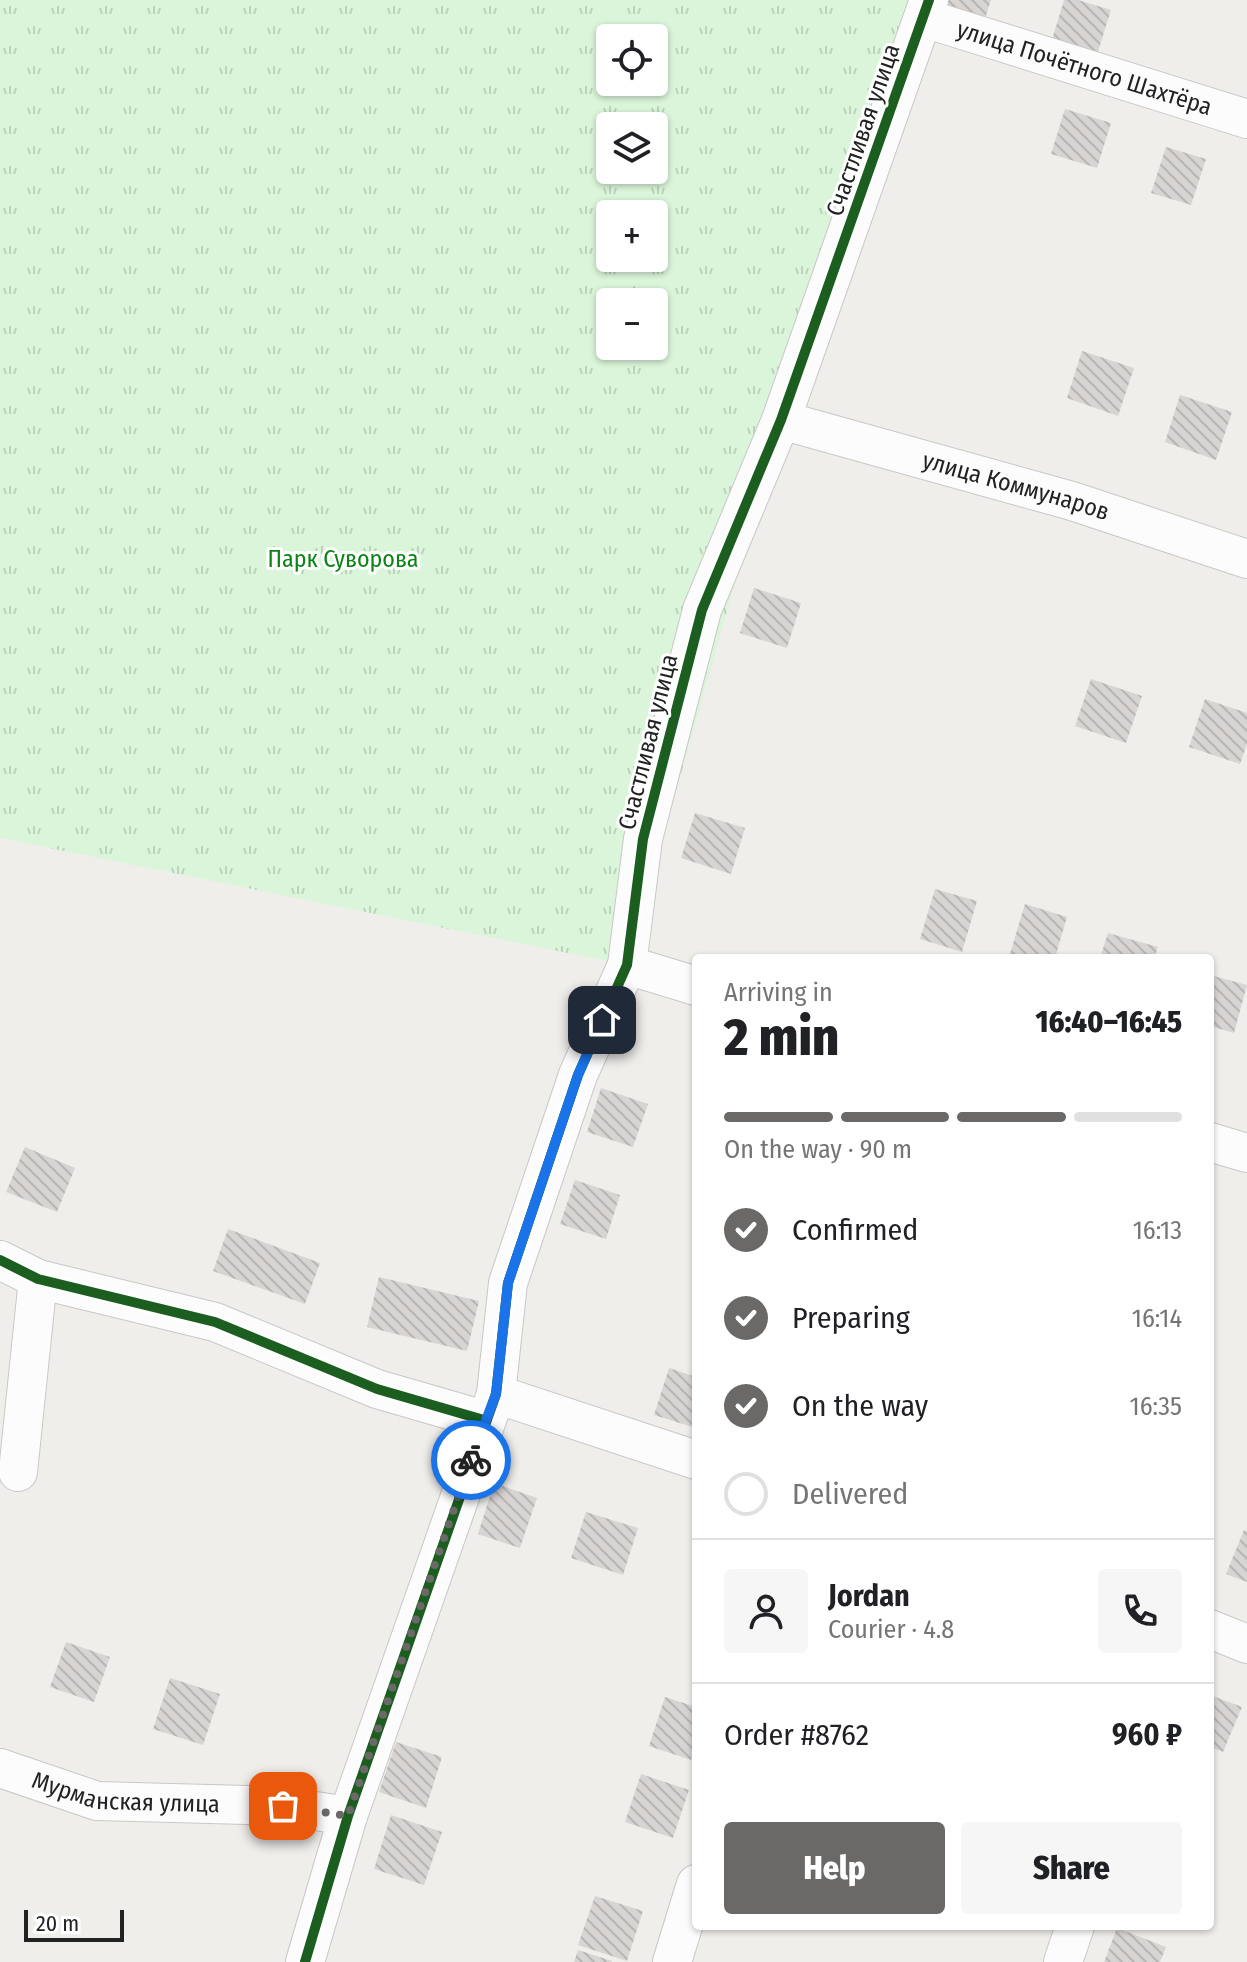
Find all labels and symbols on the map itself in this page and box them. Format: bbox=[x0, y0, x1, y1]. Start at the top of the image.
street label: улица Почётного Шахтёра bbox=[953, 15, 1215, 121]
street label: Счастливая улица bbox=[820, 40, 906, 220]
street label: улица Коммунаров bbox=[919, 446, 1113, 526]
park label: Парк Суворова bbox=[267, 545, 419, 573]
street label: Счастливая улица bbox=[613, 651, 683, 833]
pin bbox=[568, 986, 636, 1054]
courier bbox=[431, 1420, 511, 1500]
street label: Мурманская улица bbox=[28, 1766, 220, 1818]
pin bbox=[249, 1772, 317, 1840]
scale bar bbox=[24, 1906, 124, 1942]

